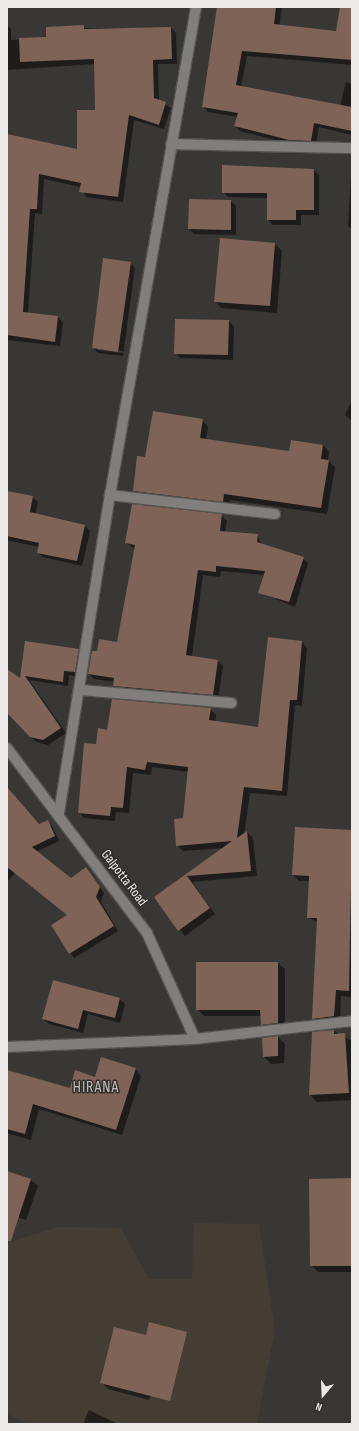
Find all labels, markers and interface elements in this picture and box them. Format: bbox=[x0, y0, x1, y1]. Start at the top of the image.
street label: Galpotta Road bbox=[97, 847, 151, 909]
district label: HIRANA bbox=[73, 1078, 119, 1098]
north arrow bbox=[303, 1375, 343, 1415]
text: N bbox=[314, 1400, 324, 1414]

